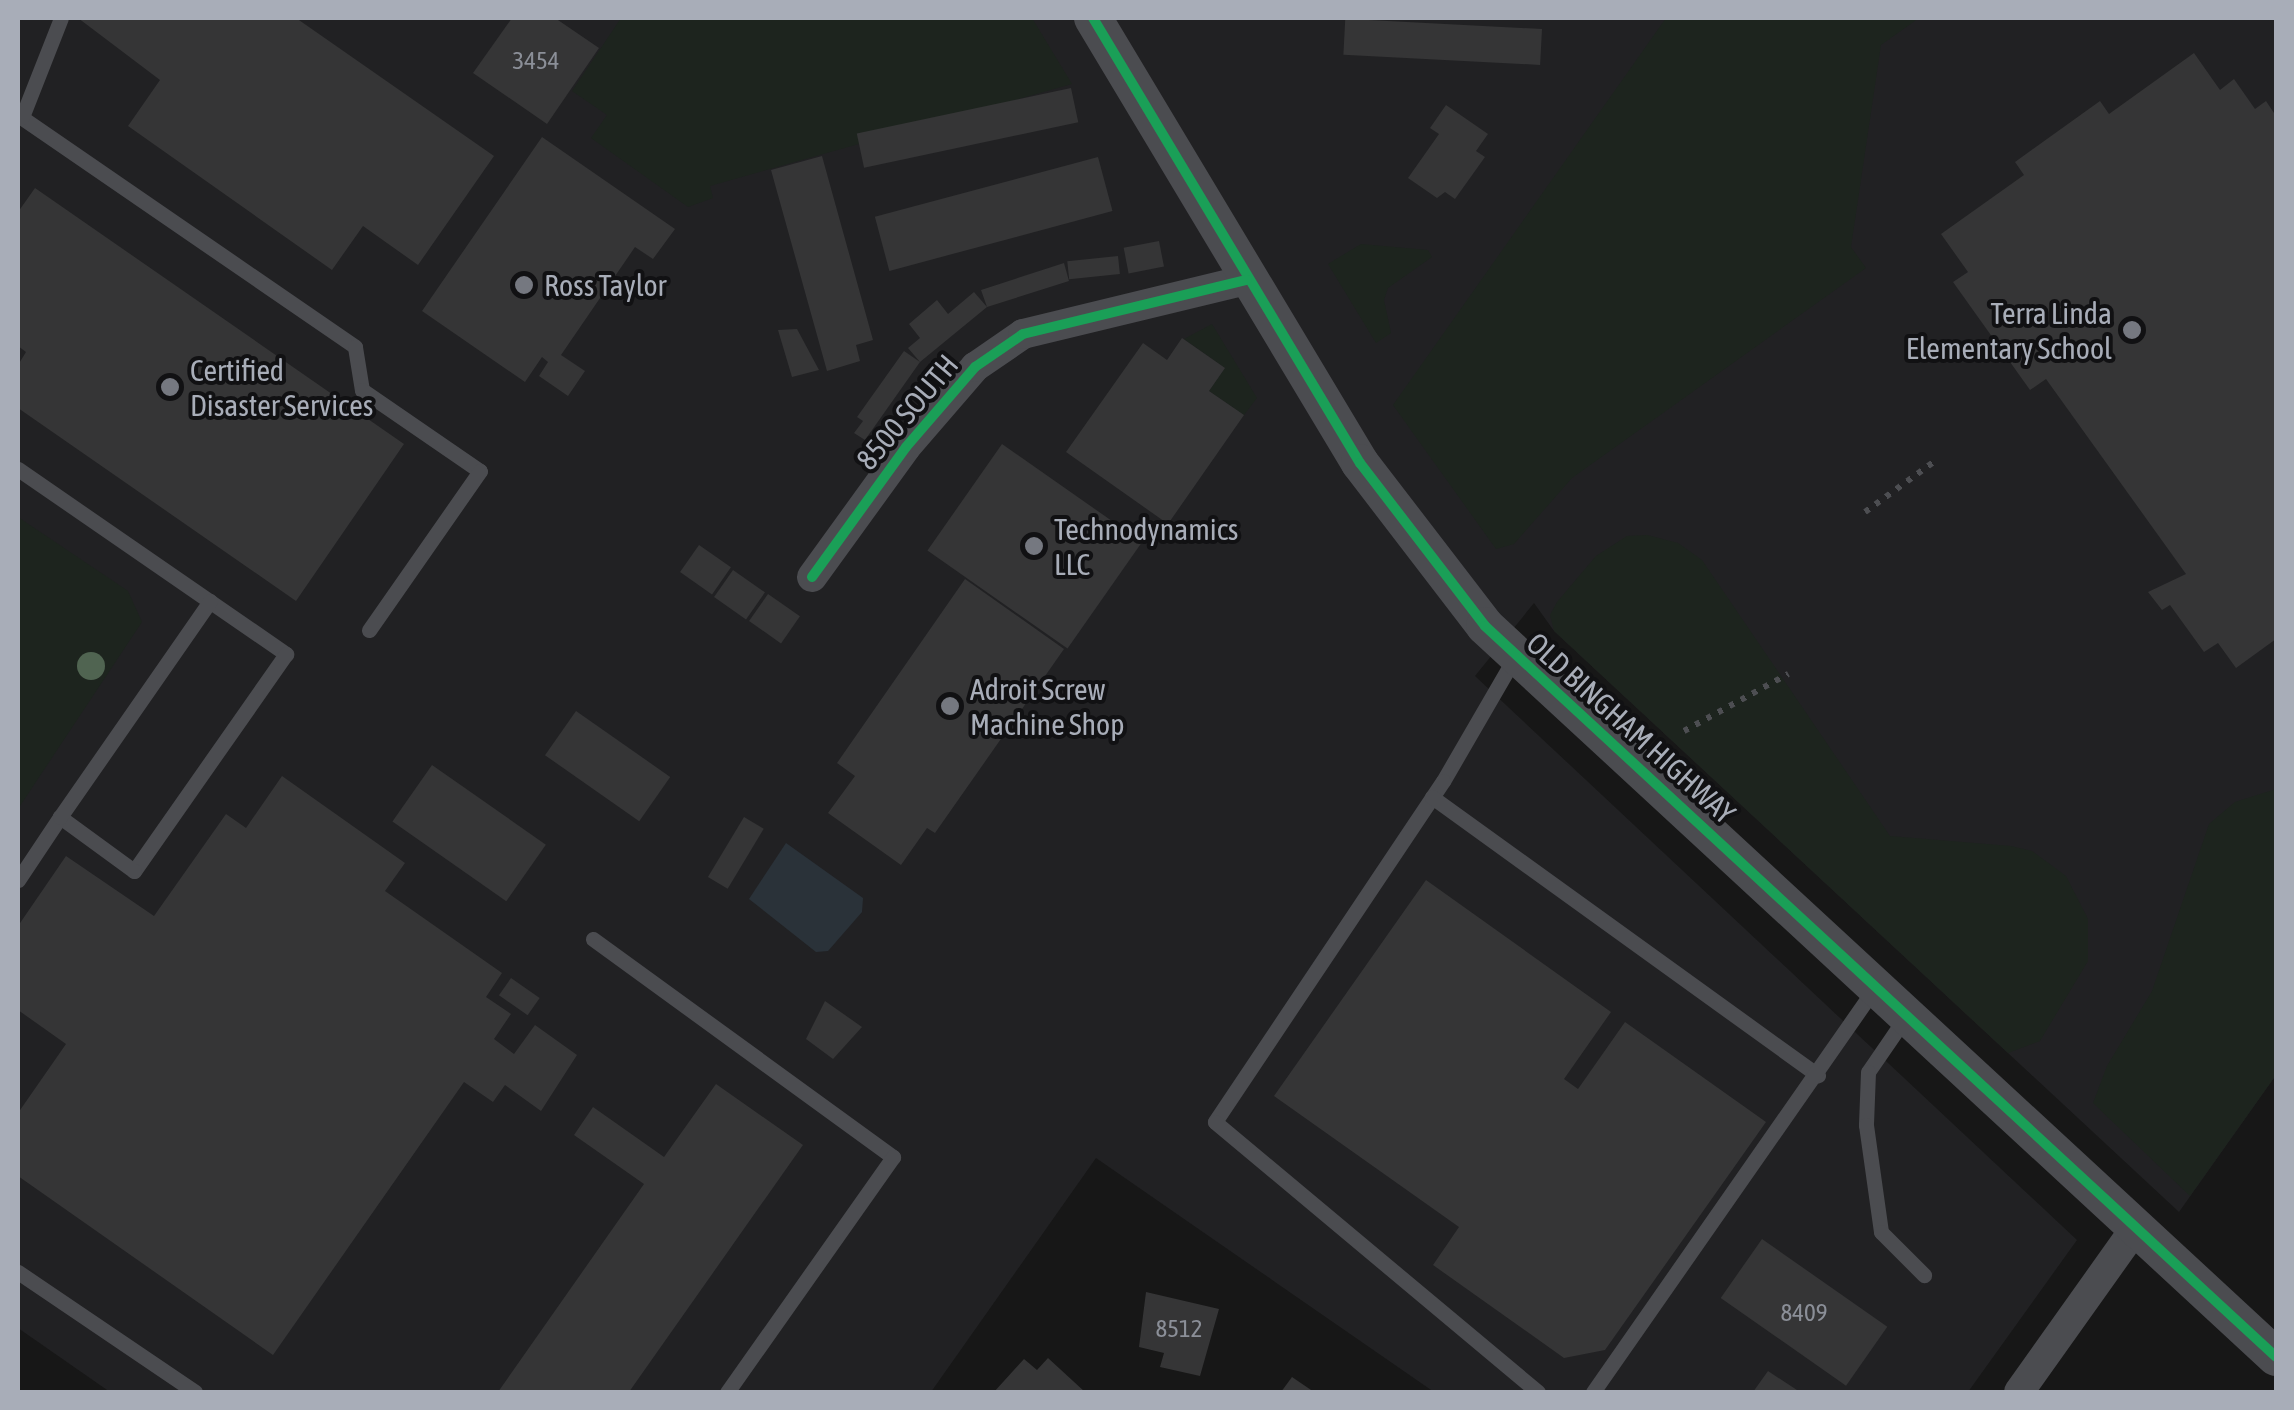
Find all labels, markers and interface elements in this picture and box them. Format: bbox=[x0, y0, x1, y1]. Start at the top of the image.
house number: 3454 bbox=[513, 45, 559, 75]
place label: Ross Taylor bbox=[544, 267, 666, 303]
marker: Ross Taylor bbox=[513, 274, 535, 296]
place label: Terra Linda Elementary School bbox=[1906, 295, 2112, 366]
marker: Terra Linda Elementary School bbox=[2121, 319, 2143, 341]
street label: 8500 SOUTH bbox=[849, 347, 965, 477]
place label: Certified Disaster Services bbox=[190, 352, 373, 422]
marker: Certified Disaster Services bbox=[159, 376, 181, 398]
place label: Technodynamics LLC bbox=[1054, 511, 1238, 582]
marker: Technodynamics LLC bbox=[1023, 535, 1045, 557]
street label: OLD BINGHAM HIGHWAY bbox=[1519, 625, 1743, 831]
place label: Adroit Screw Machine Shop bbox=[970, 671, 1124, 742]
marker: Adroit Screw Machine Shop bbox=[939, 695, 961, 717]
house number: 8409 bbox=[1781, 1297, 1827, 1327]
house number: 8512 bbox=[1156, 1313, 1202, 1343]

